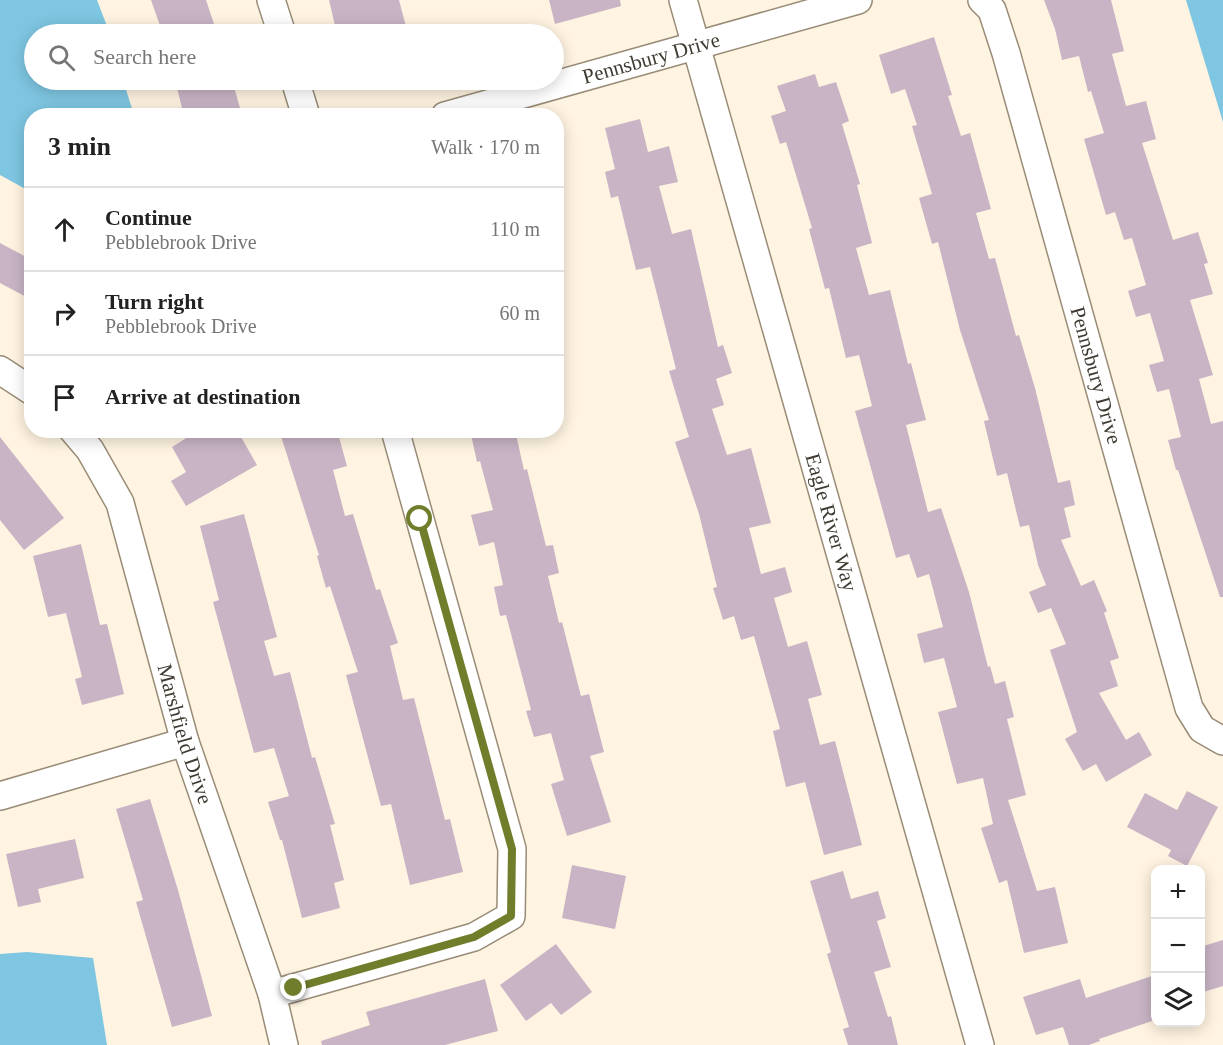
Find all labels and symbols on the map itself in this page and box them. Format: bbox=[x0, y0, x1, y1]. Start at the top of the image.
street label: Pennsbury Drive bbox=[580, 27, 723, 89]
street label: Pennsbury Drive bbox=[1065, 304, 1127, 447]
street label: Eagle River Way bbox=[800, 450, 863, 595]
route start bbox=[406, 505, 432, 531]
street label: Marshfield Drive bbox=[152, 661, 217, 807]
route end bbox=[280, 974, 306, 1000]

